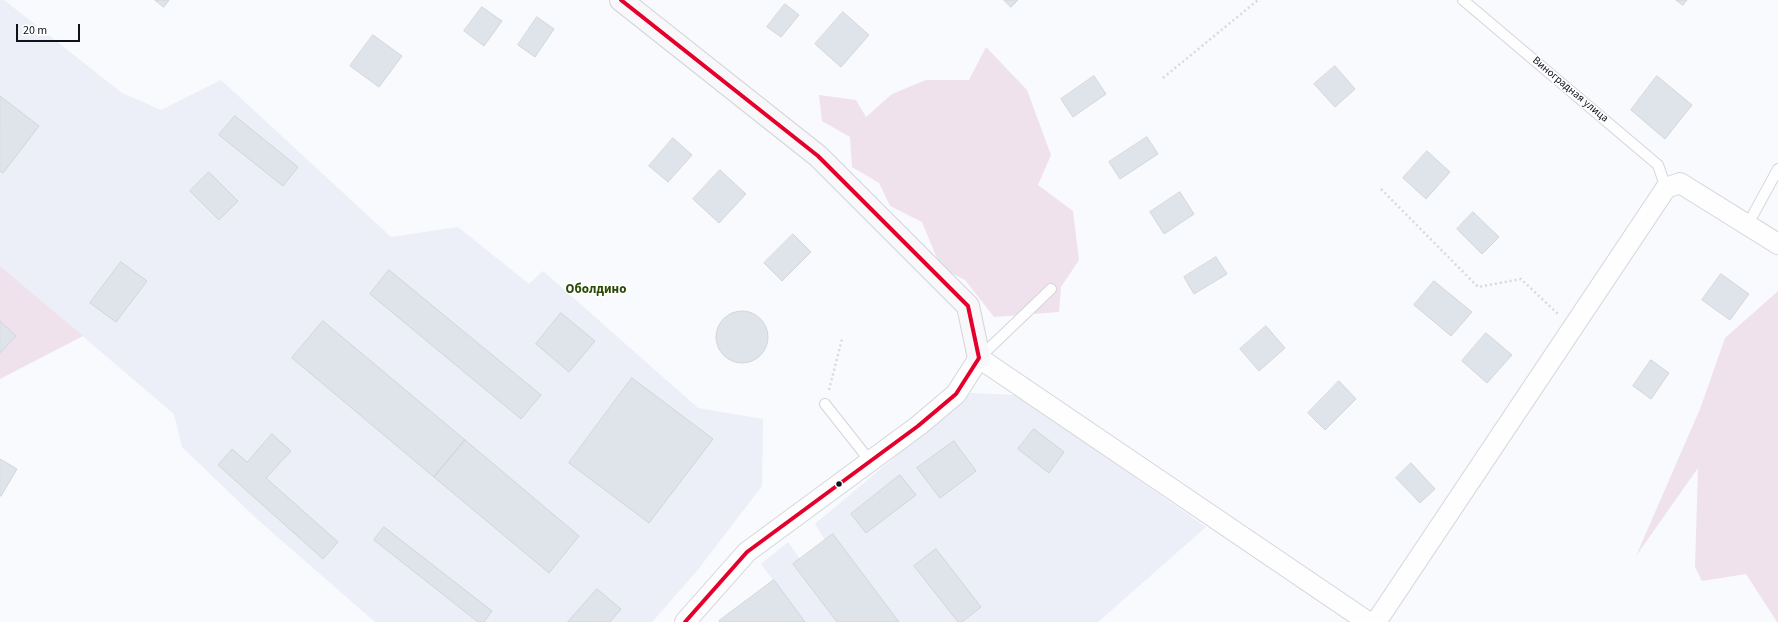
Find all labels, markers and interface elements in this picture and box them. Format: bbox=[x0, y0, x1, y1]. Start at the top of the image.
scale bar bbox=[18, 16, 82, 42]
text: 20 m bbox=[23, 22, 47, 39]
street label: Виноградная улица bbox=[1529, 54, 1611, 126]
district label: Оболдино bbox=[566, 282, 626, 298]
unlabelled marker bbox=[834, 479, 844, 489]

